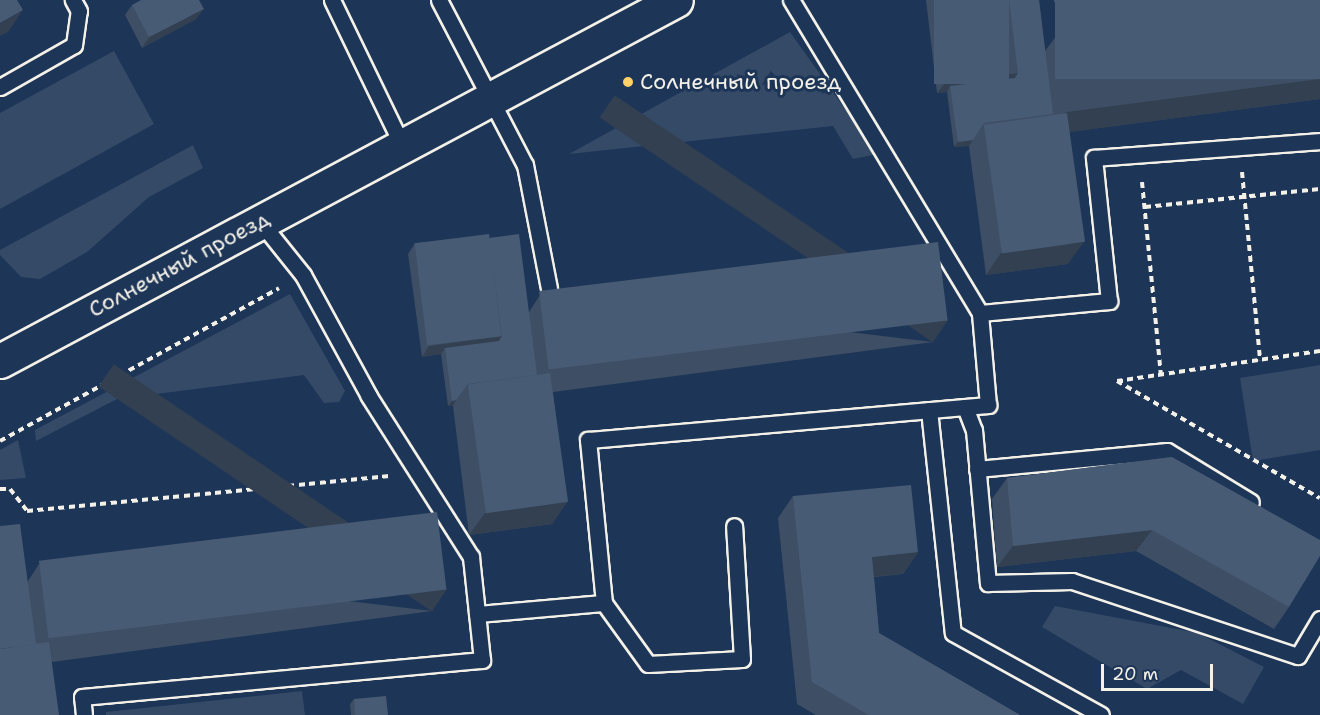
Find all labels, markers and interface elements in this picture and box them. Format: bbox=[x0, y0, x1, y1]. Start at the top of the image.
place label: Солнечный проезд bbox=[640, 69, 841, 95]
marker: Солнечный проезд bbox=[621, 75, 635, 89]
street label: Солнечный проезд bbox=[84, 205, 274, 323]
scale bar bbox=[1104, 652, 1216, 690]
text: 20 m bbox=[1112, 662, 1158, 686]

